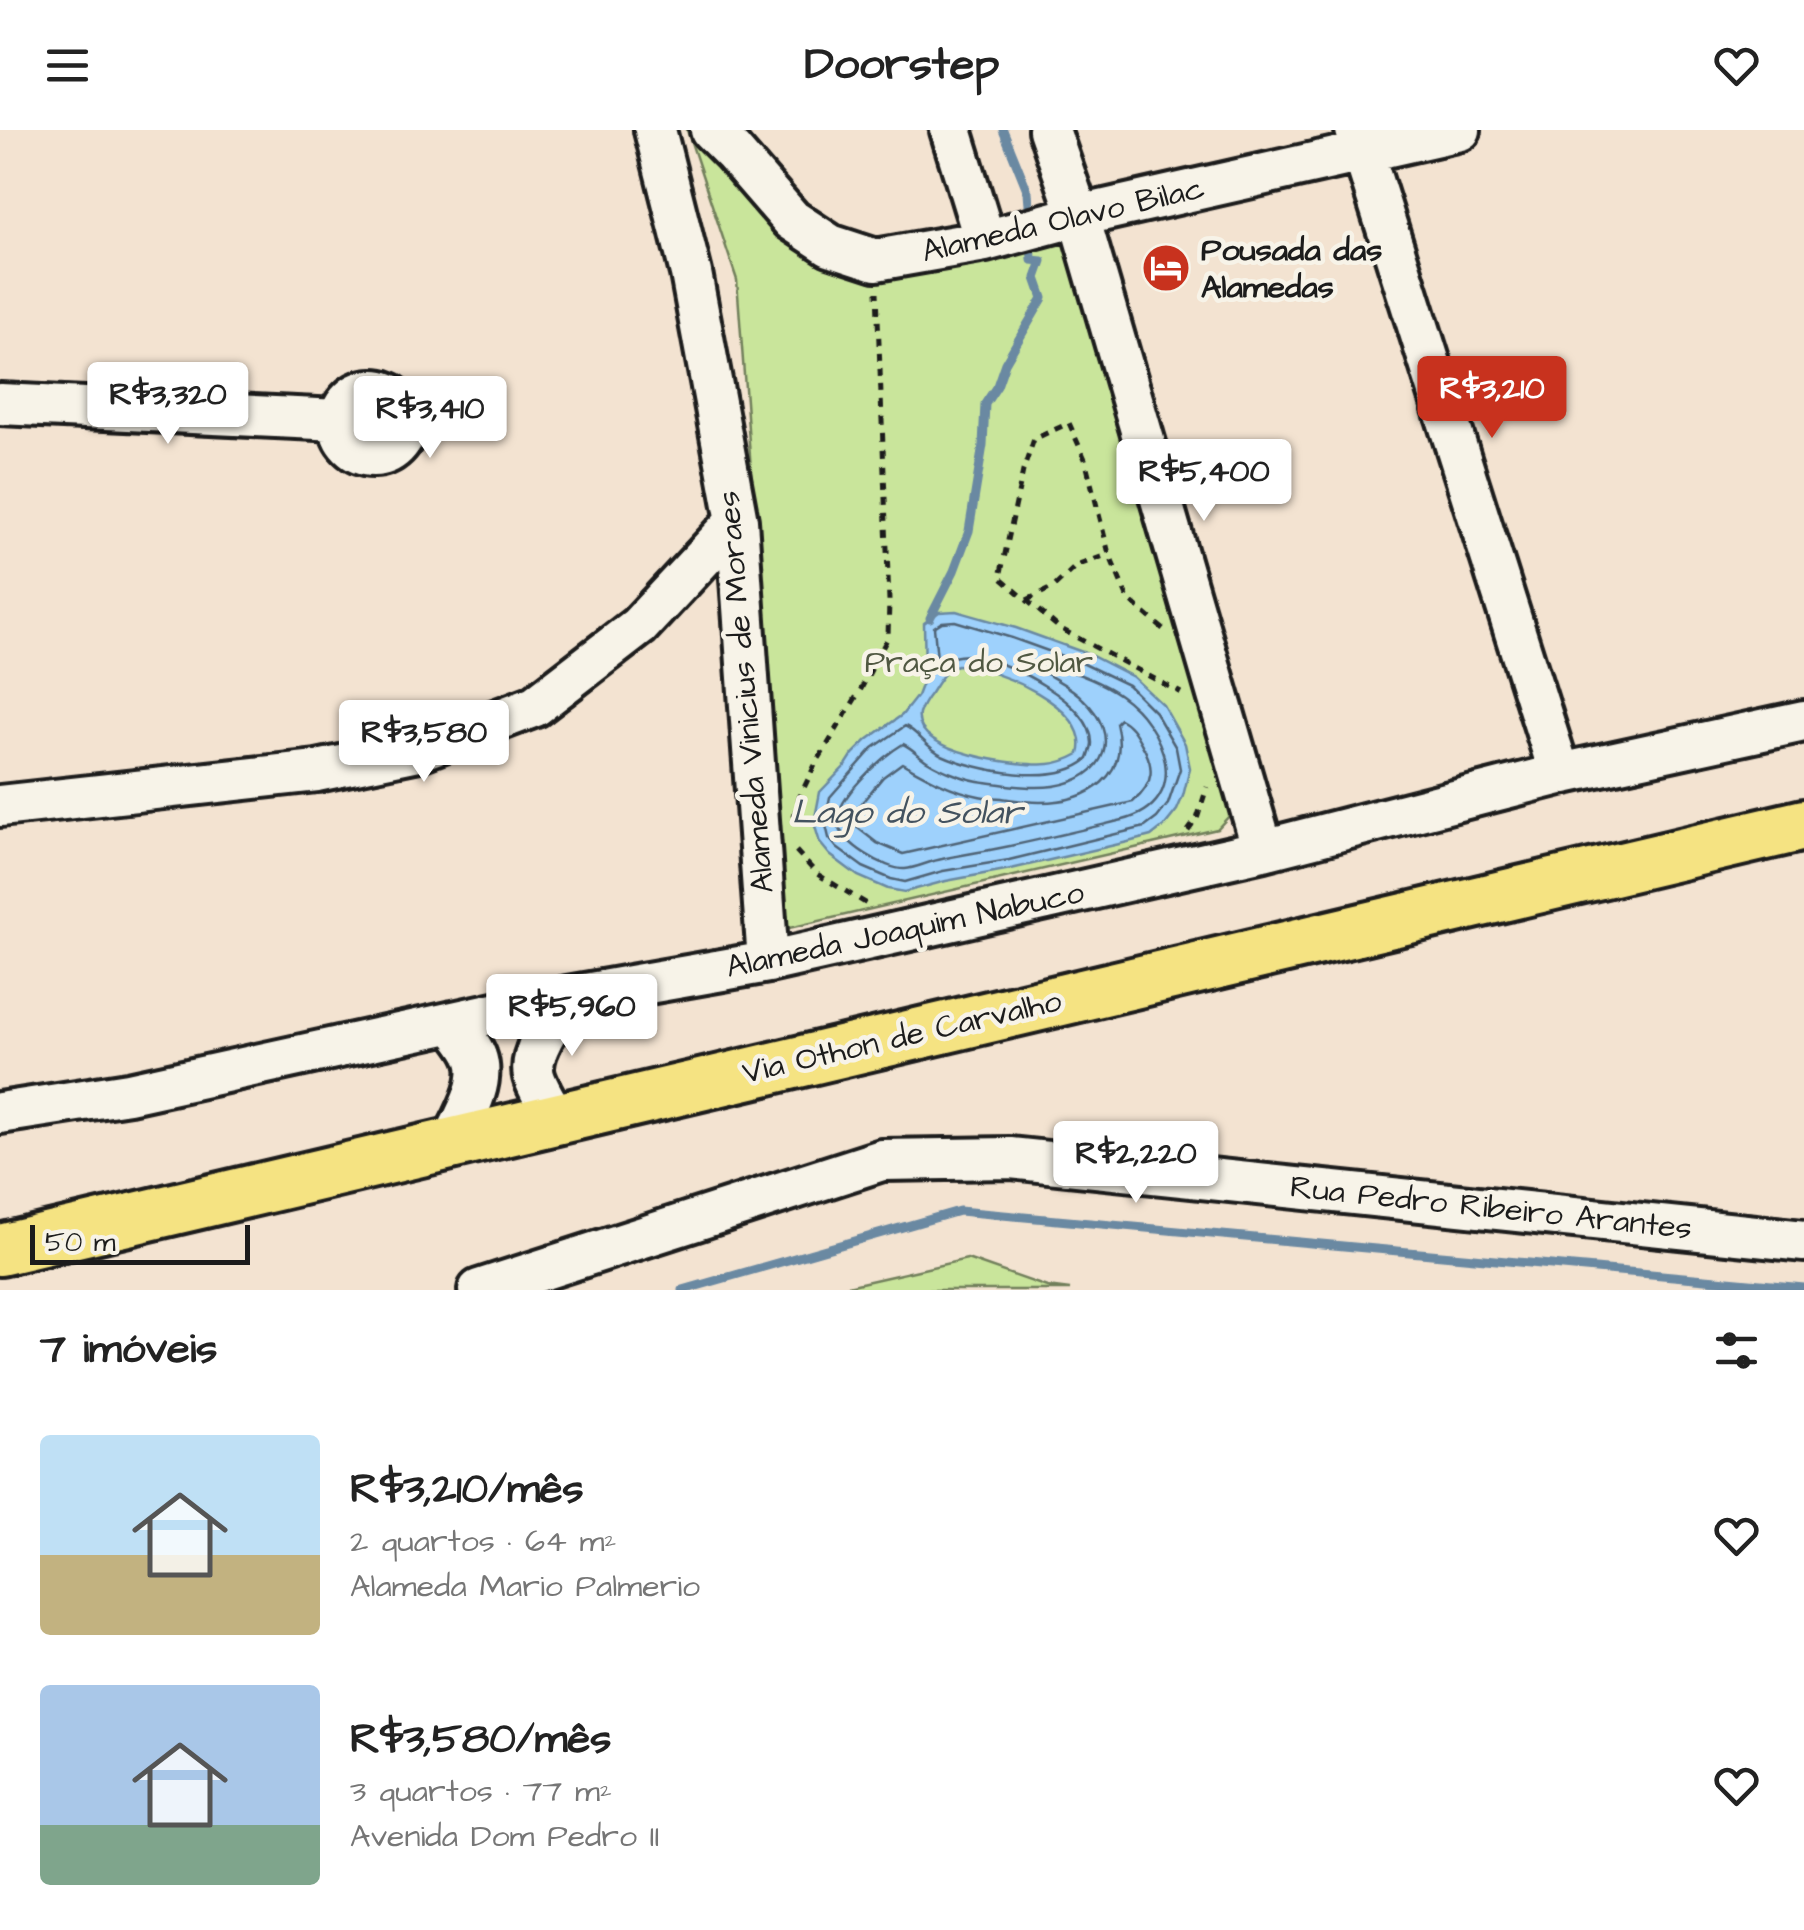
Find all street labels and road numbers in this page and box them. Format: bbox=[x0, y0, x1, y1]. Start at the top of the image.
street label: Alameda Olavo Bilac bbox=[917, 166, 1209, 274]
street label: Alameda Vinicius de Moraes bbox=[706, 489, 786, 895]
street label: Alameda Joaquim Nabuco bbox=[722, 870, 1088, 990]
street label: Via Othon de Carvalho bbox=[738, 978, 1066, 1096]
street label: Rua Pedro Ribeiro Arantes bbox=[1288, 1165, 1694, 1251]

